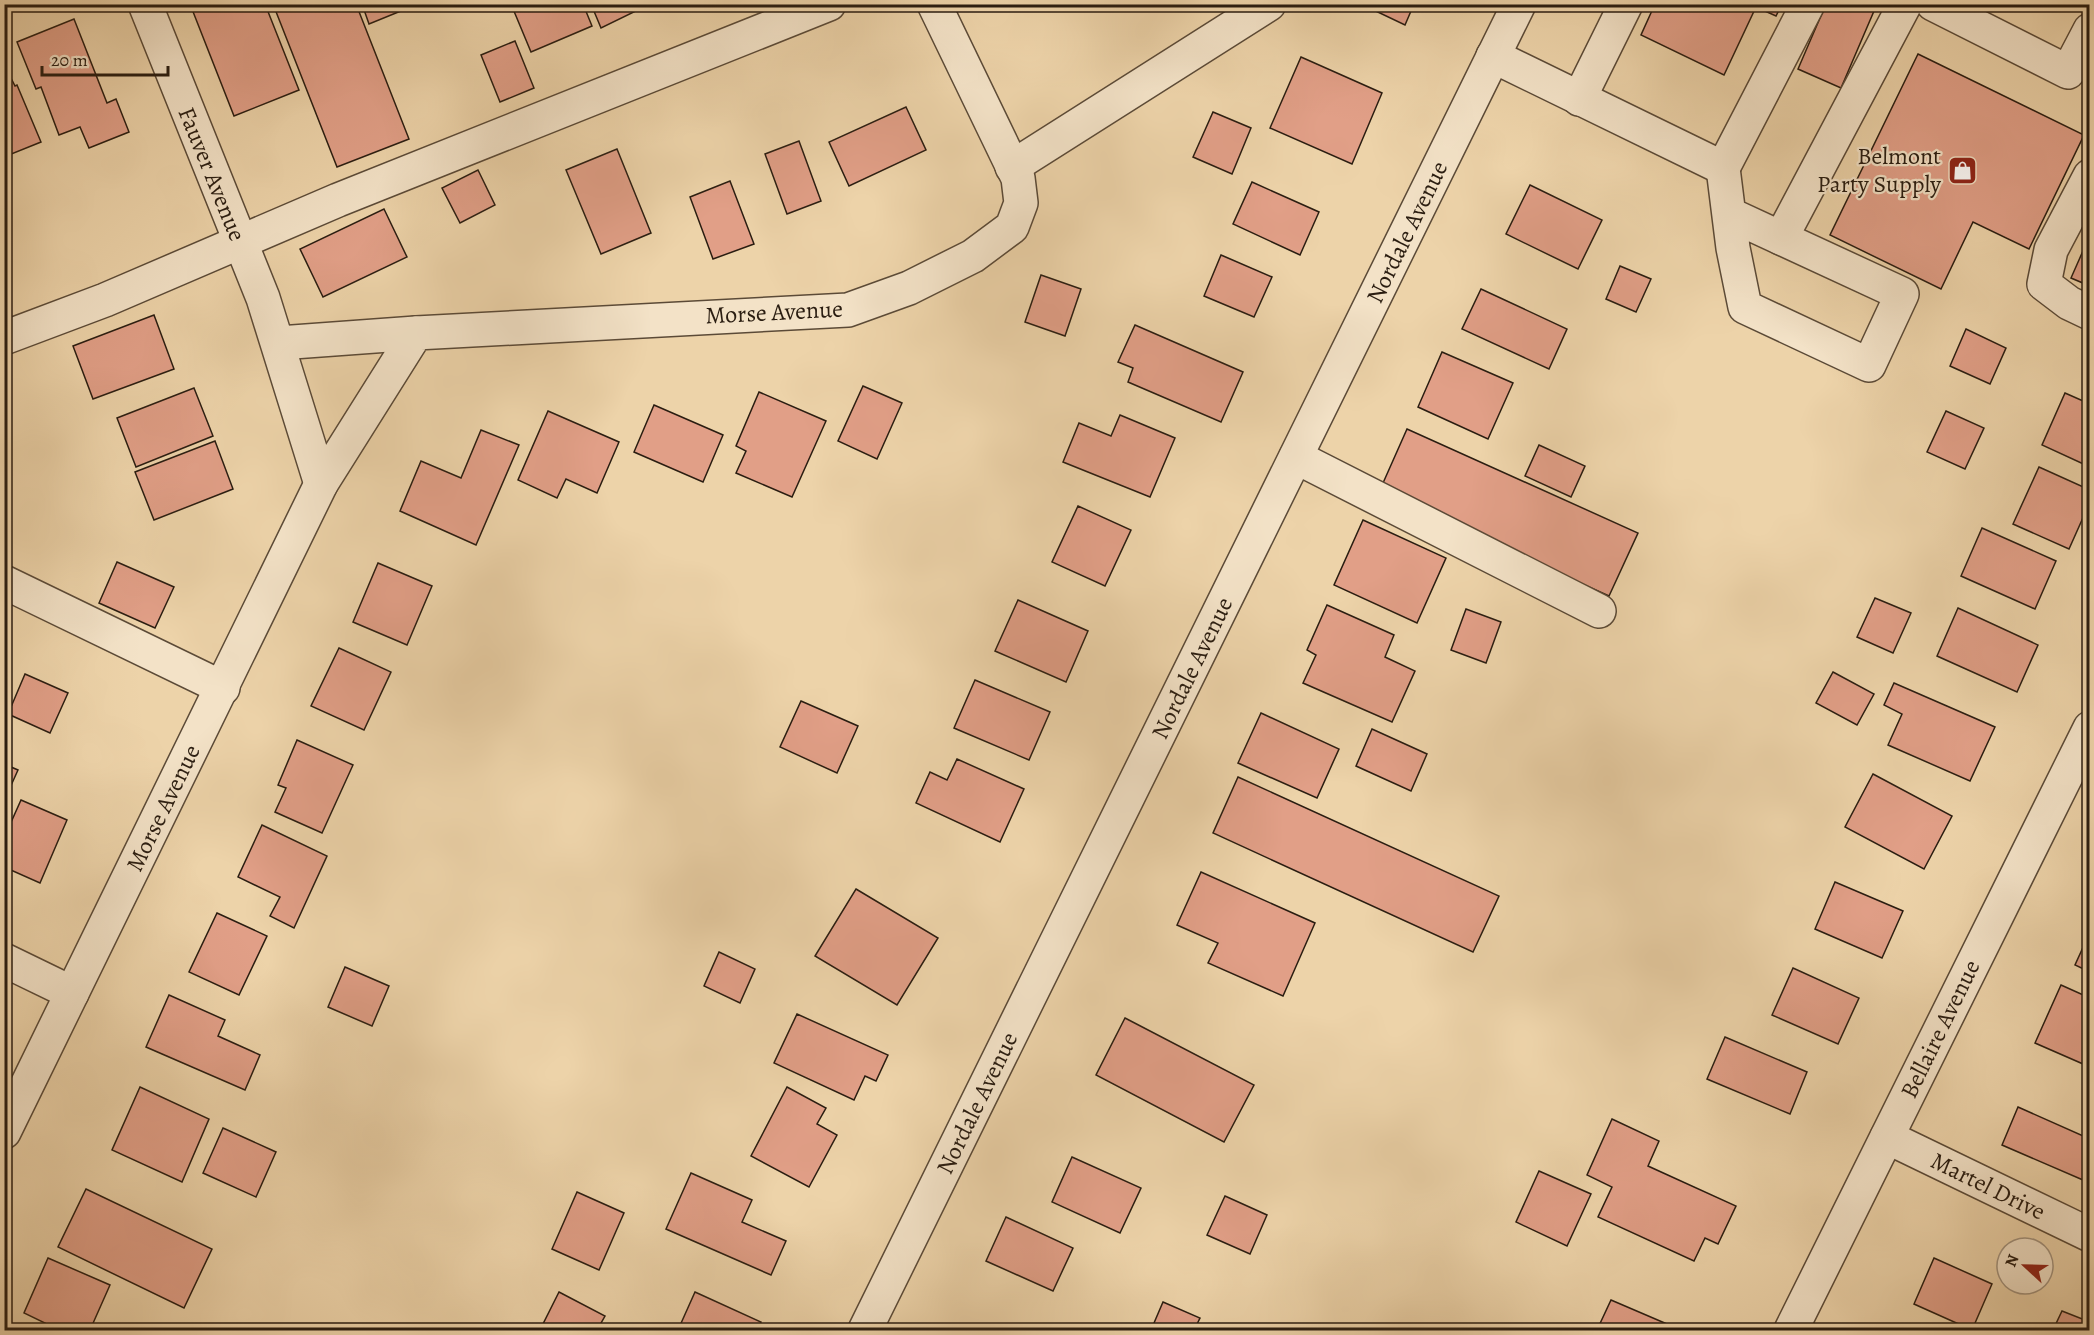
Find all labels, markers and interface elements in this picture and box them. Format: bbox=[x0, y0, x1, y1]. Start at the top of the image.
scale bar bbox=[42, 39, 168, 77]
text: 20 m bbox=[51, 48, 88, 72]
street label: Fauver Avenue bbox=[171, 102, 253, 246]
place label: Belmont Party Supply bbox=[1817, 140, 1941, 200]
shop icon: Belmont Party Supply bbox=[1946, 154, 1978, 186]
street label: Nordale Avenue bbox=[1359, 156, 1455, 308]
street label: Morse Avenue bbox=[704, 292, 844, 332]
street label: Nordale Avenue bbox=[1144, 592, 1240, 744]
street label: Morse Avenue bbox=[118, 739, 208, 877]
street label: Bellaire Avenue bbox=[1893, 954, 1987, 1104]
street label: Nordale Avenue bbox=[929, 1027, 1025, 1179]
street label: Martel Drive bbox=[1925, 1145, 2051, 1227]
north arrow bbox=[1995, 1236, 2055, 1296]
text: N bbox=[2000, 1251, 2025, 1270]

